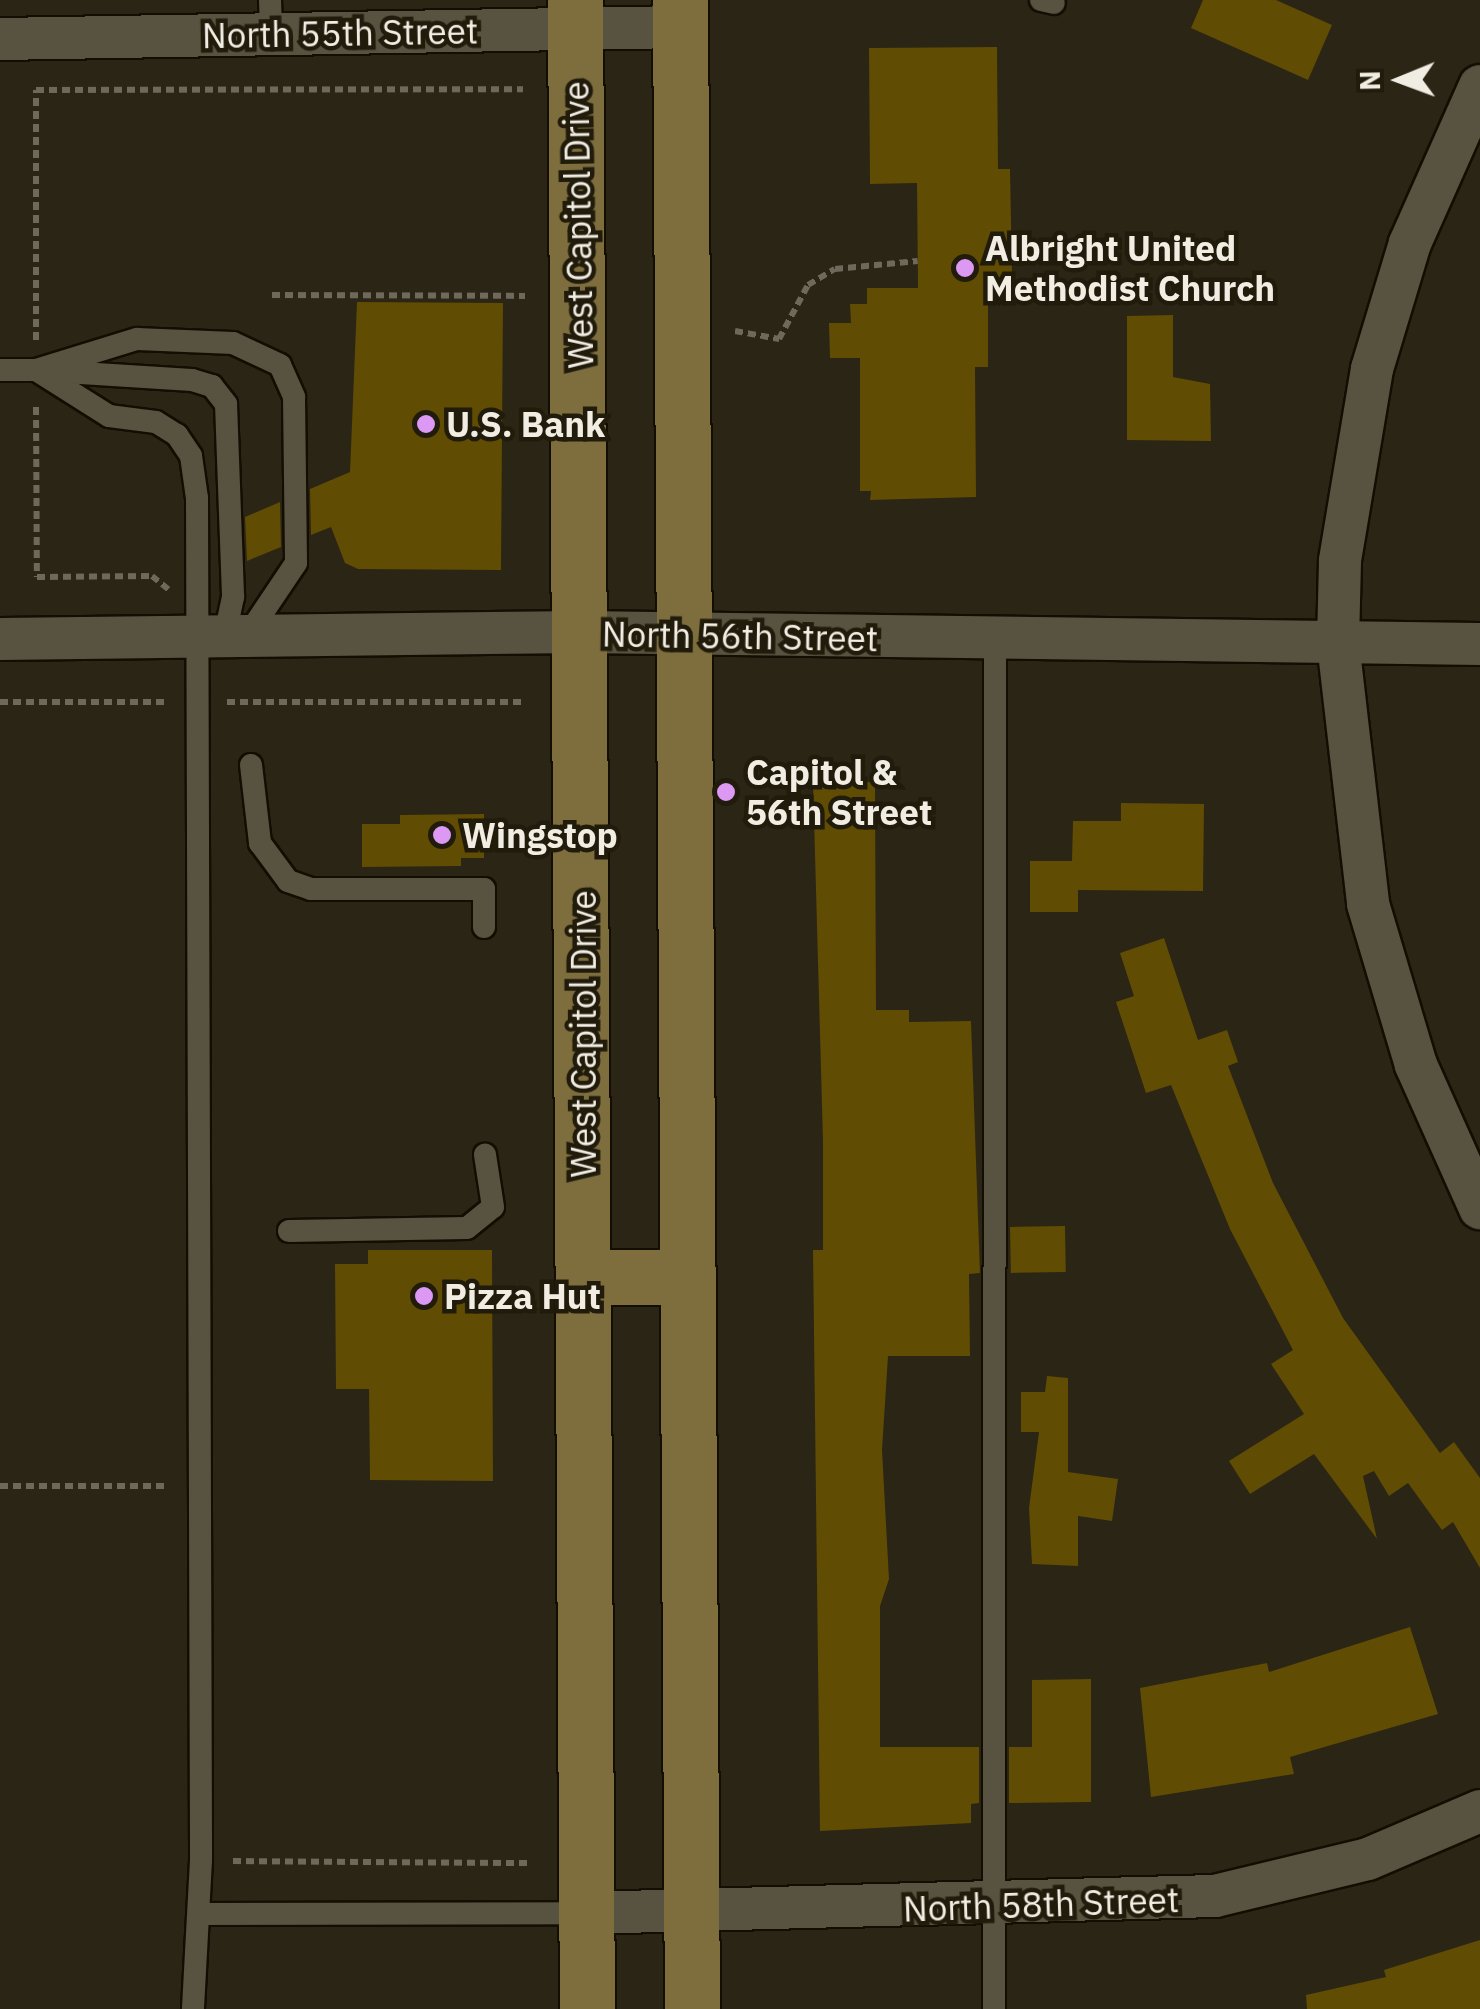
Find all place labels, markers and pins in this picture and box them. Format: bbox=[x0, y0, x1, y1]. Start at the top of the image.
place label: Albright United Methodist Church bbox=[985, 227, 1275, 309]
marker: Albright United Methodist Church bbox=[954, 257, 976, 279]
place label: U.S. Bank bbox=[446, 403, 605, 445]
marker: U.S. Bank bbox=[415, 413, 437, 435]
place label: Capitol & 56th Street bbox=[746, 751, 932, 833]
marker: Capitol & 56th Street bbox=[715, 781, 737, 803]
place label: Wingstop bbox=[462, 814, 618, 856]
marker: Wingstop bbox=[431, 824, 453, 846]
place label: Pizza Hut bbox=[444, 1275, 601, 1317]
marker: Pizza Hut bbox=[413, 1285, 435, 1307]

